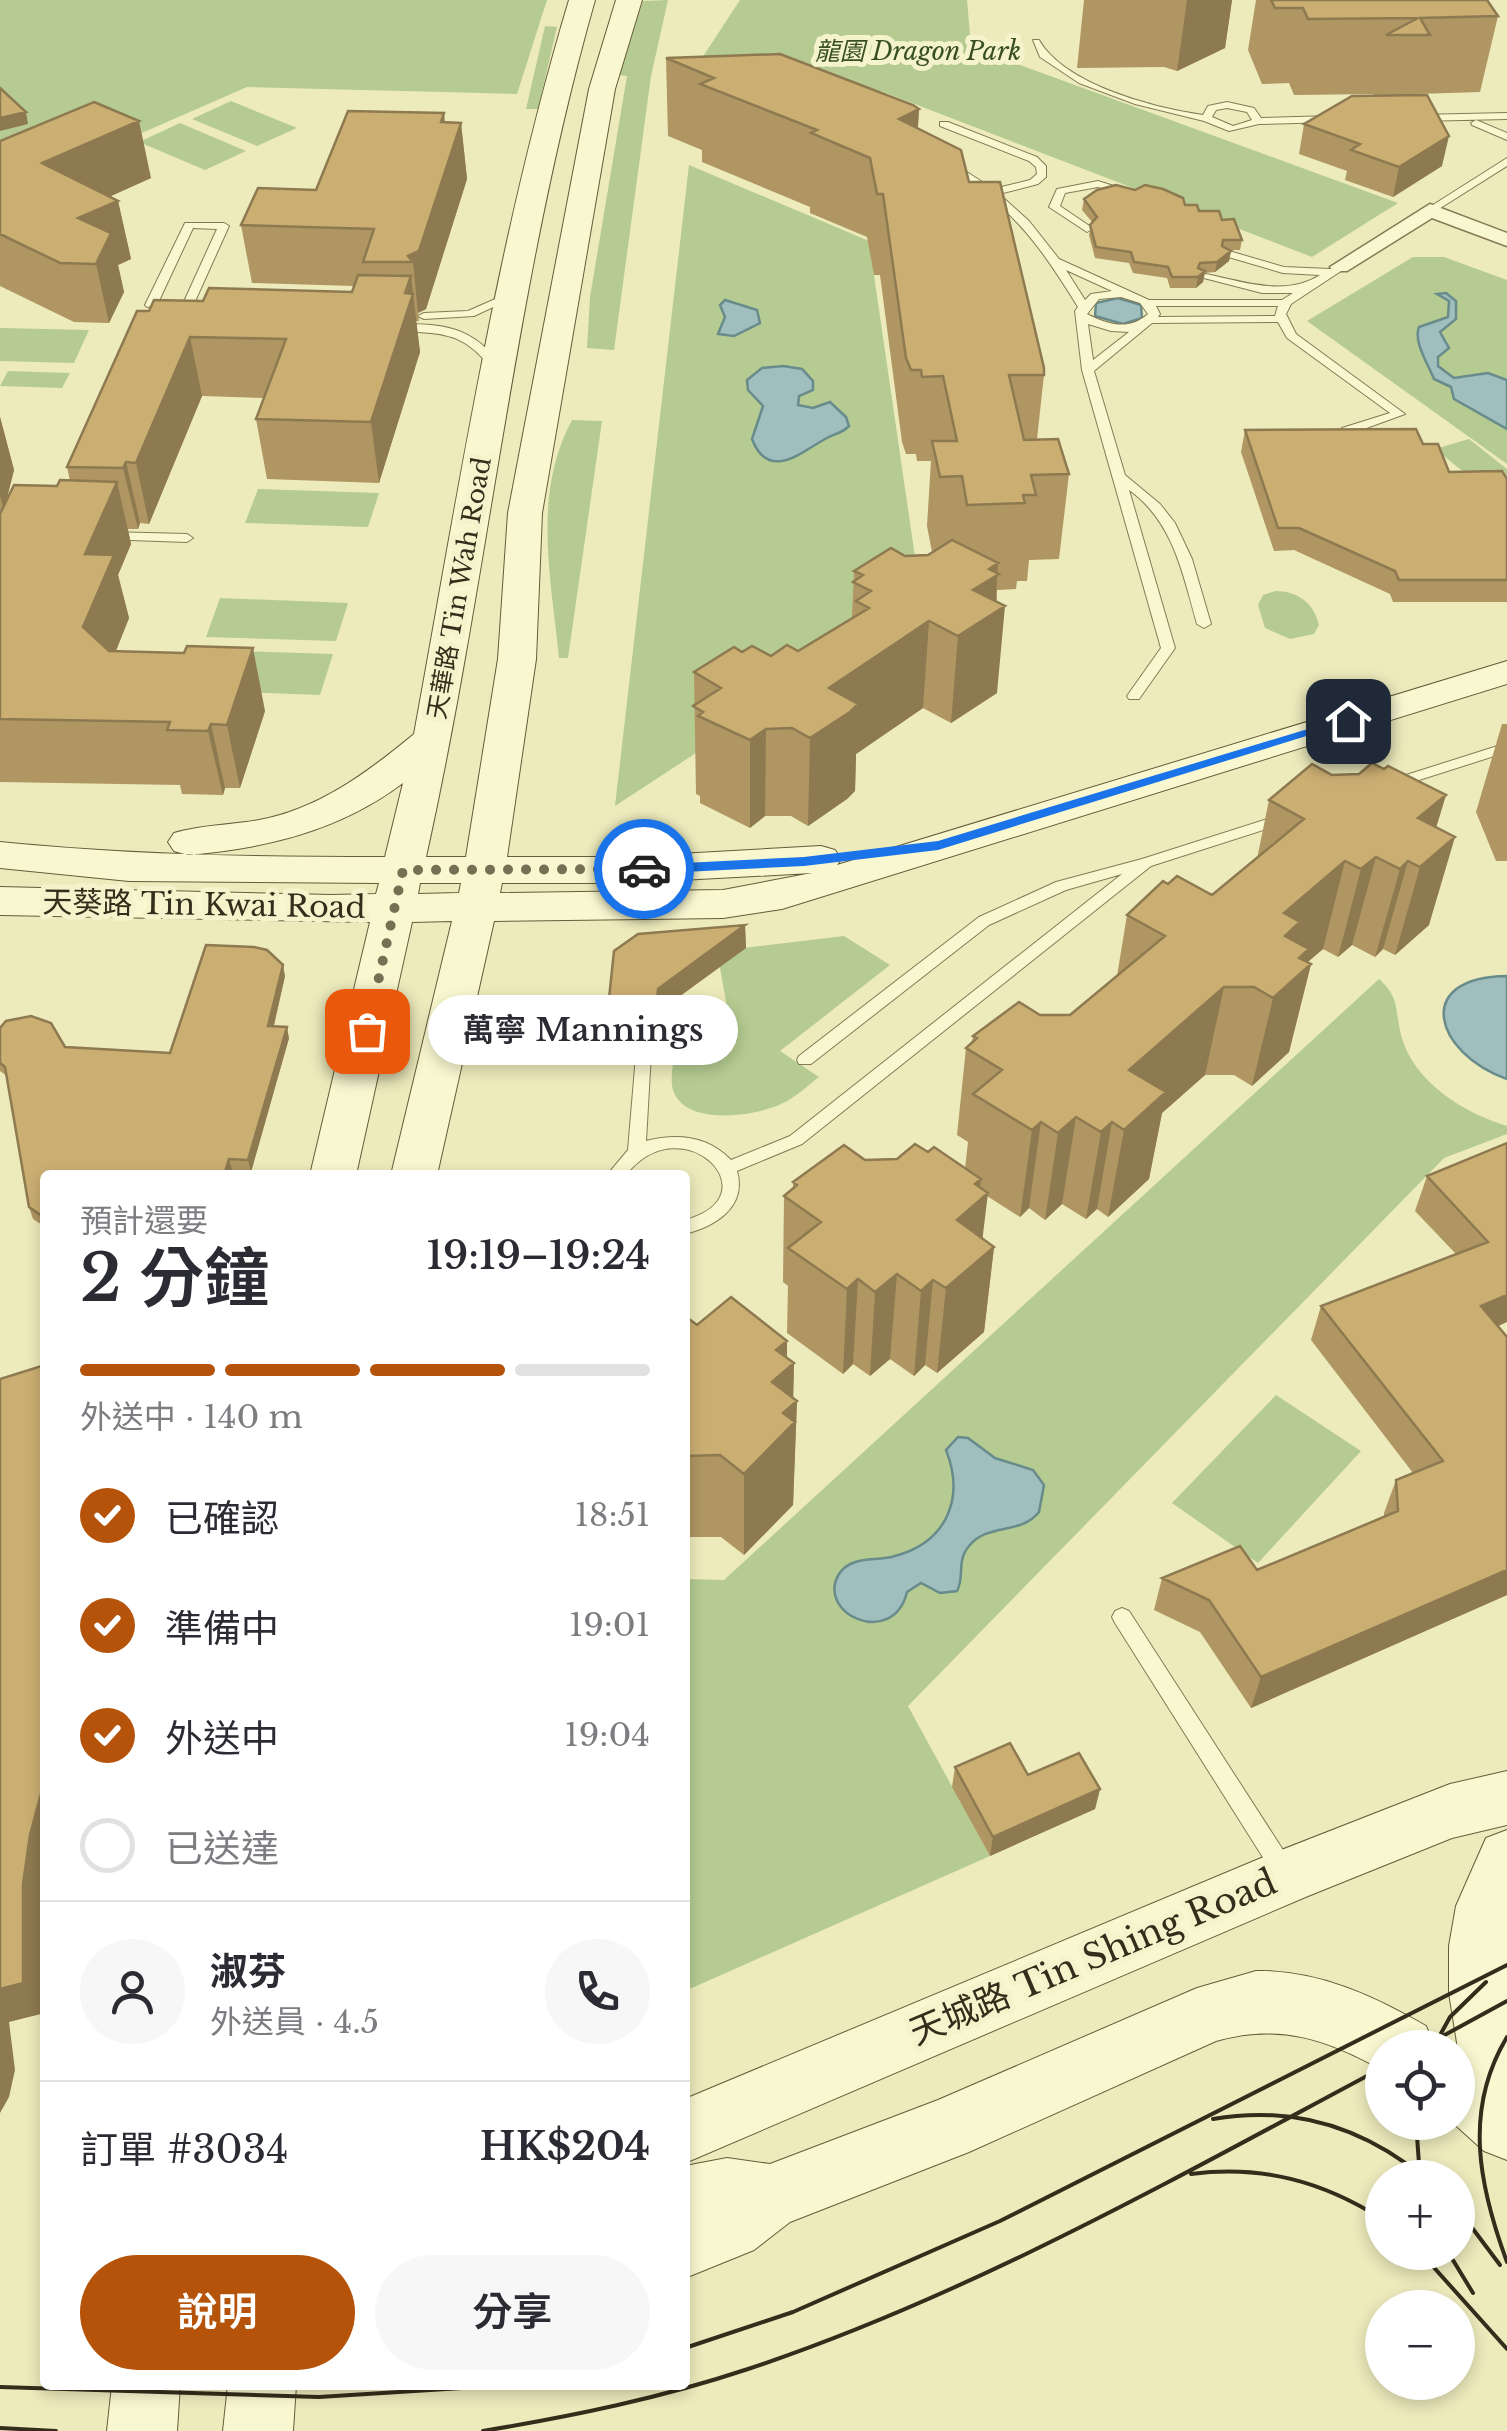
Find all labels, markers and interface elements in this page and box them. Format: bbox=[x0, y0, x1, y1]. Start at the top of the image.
park label: 龍園 Dragon Park bbox=[815, 36, 1021, 67]
street label: 天華路 Tin Wah Road bbox=[421, 455, 498, 721]
pin bbox=[1306, 679, 1391, 764]
icon: home bbox=[1321, 694, 1376, 749]
courier bbox=[594, 819, 694, 919]
icon: car bbox=[617, 842, 672, 897]
street label: 天葵路 Tin Kwai Road bbox=[42, 883, 366, 926]
pin bbox=[325, 989, 410, 1074]
callout: 萬寧 Mannings bbox=[427, 996, 737, 1066]
icon: bag bbox=[340, 1004, 395, 1059]
text: 萬寧 Mannings bbox=[462, 1010, 704, 1050]
text: 預計還要 bbox=[80, 1201, 208, 1241]
text: 19:19–19:24 bbox=[426, 1232, 650, 1279]
text: 2 分鐘 bbox=[80, 1238, 269, 1319]
text: 外送中 · 140 m bbox=[80, 1397, 303, 1437]
icon: check bbox=[80, 1488, 135, 1543]
text: 已確認 bbox=[165, 1495, 279, 1542]
text: 18:51 bbox=[575, 1495, 650, 1535]
icon: check bbox=[80, 1598, 135, 1653]
text: 準備中 bbox=[165, 1605, 279, 1652]
text: 19:01 bbox=[569, 1605, 650, 1645]
icon: check bbox=[80, 1708, 135, 1763]
text: 外送中 bbox=[165, 1715, 279, 1762]
text: 19:04 bbox=[564, 1715, 650, 1755]
text: 已送達 bbox=[165, 1825, 279, 1872]
street label: 天城路 Tin Shing Road bbox=[903, 1860, 1283, 2053]
button: person bbox=[80, 1939, 185, 2044]
button: phone bbox=[545, 1939, 650, 2044]
text: 淑芬 bbox=[210, 1948, 286, 1995]
text: 外送員 · 4.5 bbox=[210, 2002, 379, 2042]
map controls bbox=[1365, 2030, 1475, 2400]
button: locate bbox=[1365, 2030, 1475, 2140]
text: HK$204 bbox=[480, 2123, 650, 2170]
text: 訂單 #3034 bbox=[80, 2126, 288, 2173]
button: + bbox=[1365, 2160, 1475, 2270]
button: 說明 bbox=[80, 2255, 355, 2370]
button: 分享 bbox=[375, 2255, 650, 2370]
button: − bbox=[1365, 2290, 1475, 2400]

